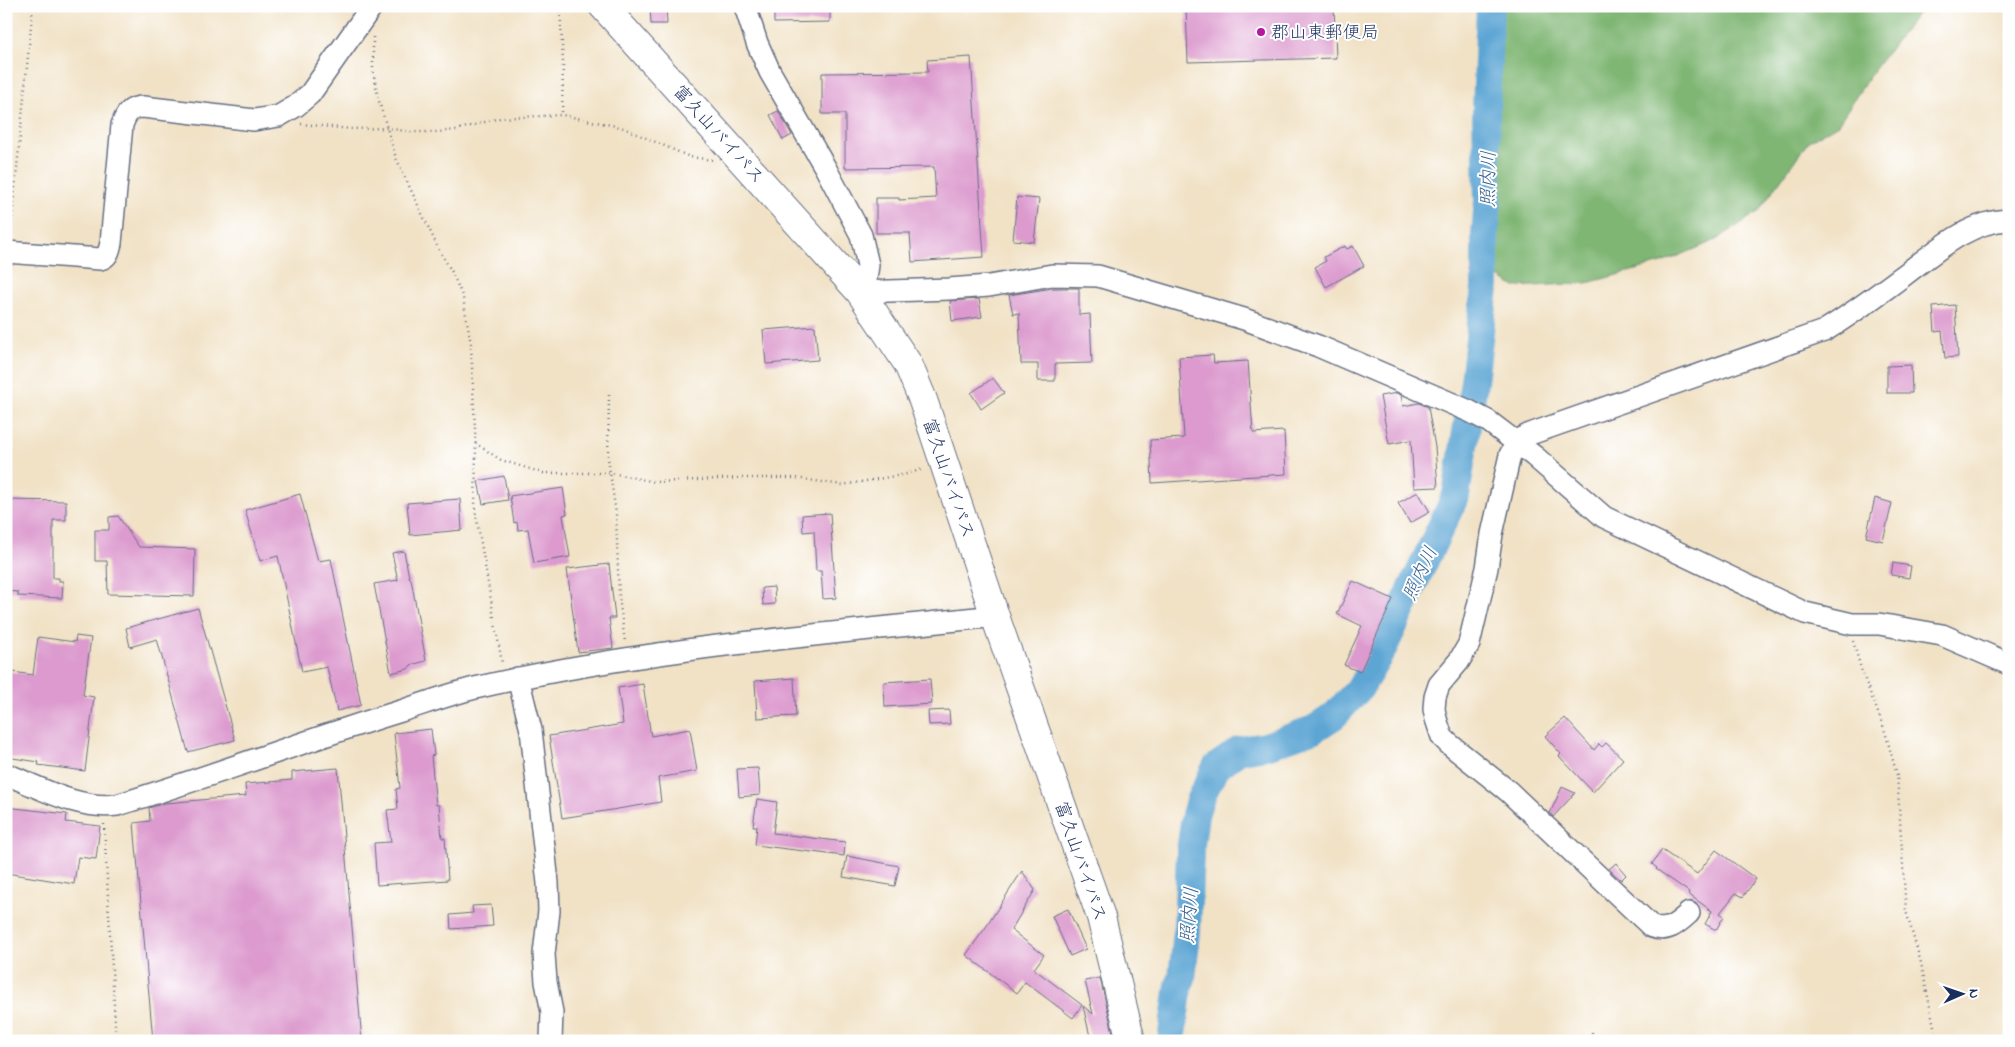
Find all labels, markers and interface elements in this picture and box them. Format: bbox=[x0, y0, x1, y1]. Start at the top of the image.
place label: 郡山東郵便局 bbox=[1271, 21, 1379, 47]
marker: 郡山東郵便局 bbox=[1255, 26, 1267, 38]
street label: 富久山バイパス bbox=[666, 80, 769, 191]
water label: 照内川 bbox=[1476, 150, 1503, 208]
street label: 富久山バイパス bbox=[914, 415, 980, 542]
water label: 照内川 bbox=[1397, 543, 1446, 606]
street label: 富久山バイパス bbox=[1046, 798, 1112, 925]
water label: 照内川 bbox=[1175, 886, 1206, 945]
north arrow bbox=[1938, 970, 1988, 1020]
text: N bbox=[1963, 989, 1984, 999]

